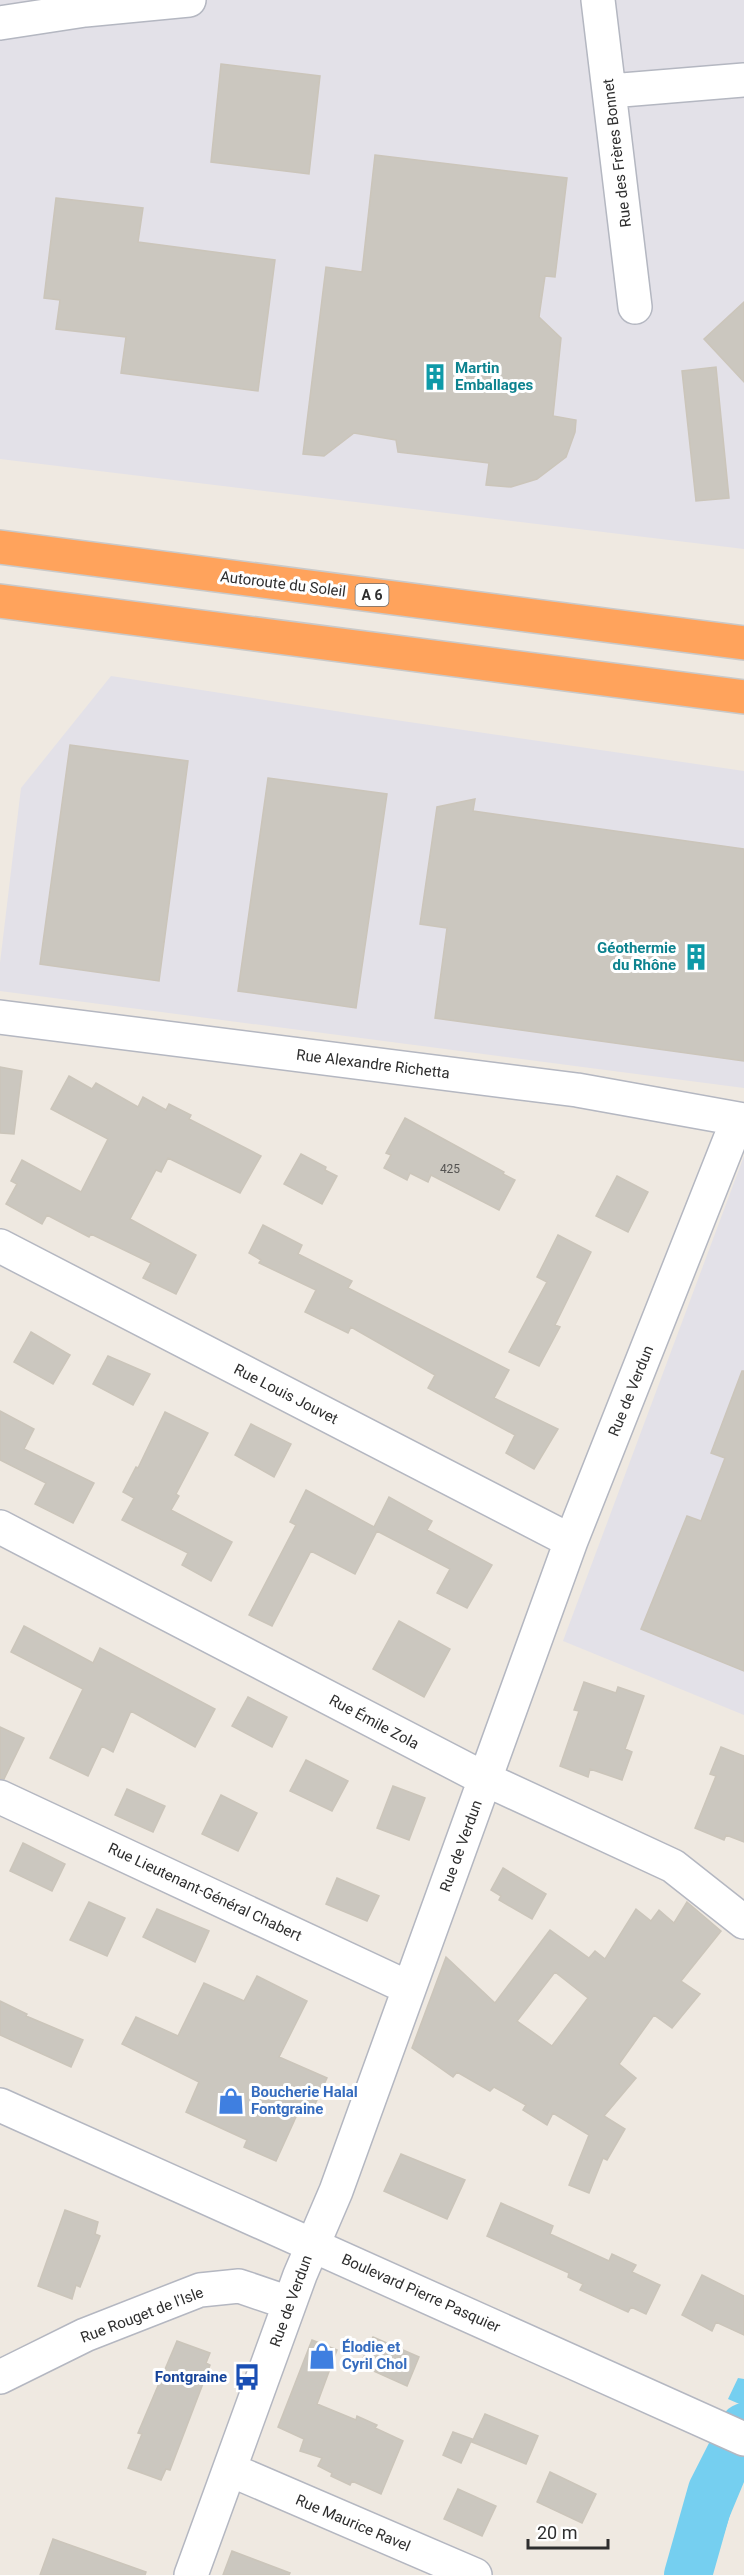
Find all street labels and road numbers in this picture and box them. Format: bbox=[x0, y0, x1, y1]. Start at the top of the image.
street label: Rue des Frères Bonnet bbox=[599, 78, 635, 228]
street label: Autoroute du Soleil bbox=[219, 567, 347, 601]
road number: A 6 bbox=[356, 584, 388, 606]
street label: Rue Alexandre Richetta bbox=[295, 1046, 451, 1082]
street label: Rue de Verdun bbox=[605, 1343, 657, 1439]
street label: Rue Louis Jouvet bbox=[231, 1360, 341, 1428]
street label: Rue Émile Zola bbox=[326, 1691, 422, 1753]
street label: Rue de Verdun bbox=[436, 1798, 486, 1894]
street label: Rue Lieutenant-Général Chabert bbox=[105, 1839, 305, 1945]
street label: Boulevard Pierre Pasquier bbox=[339, 2250, 503, 2336]
street label: Rue de Verdun bbox=[266, 2253, 316, 2349]
street label: Rue Rouget de l'Isle bbox=[78, 2283, 206, 2347]
street label: Rue Maurice Ravel bbox=[293, 2491, 413, 2555]

